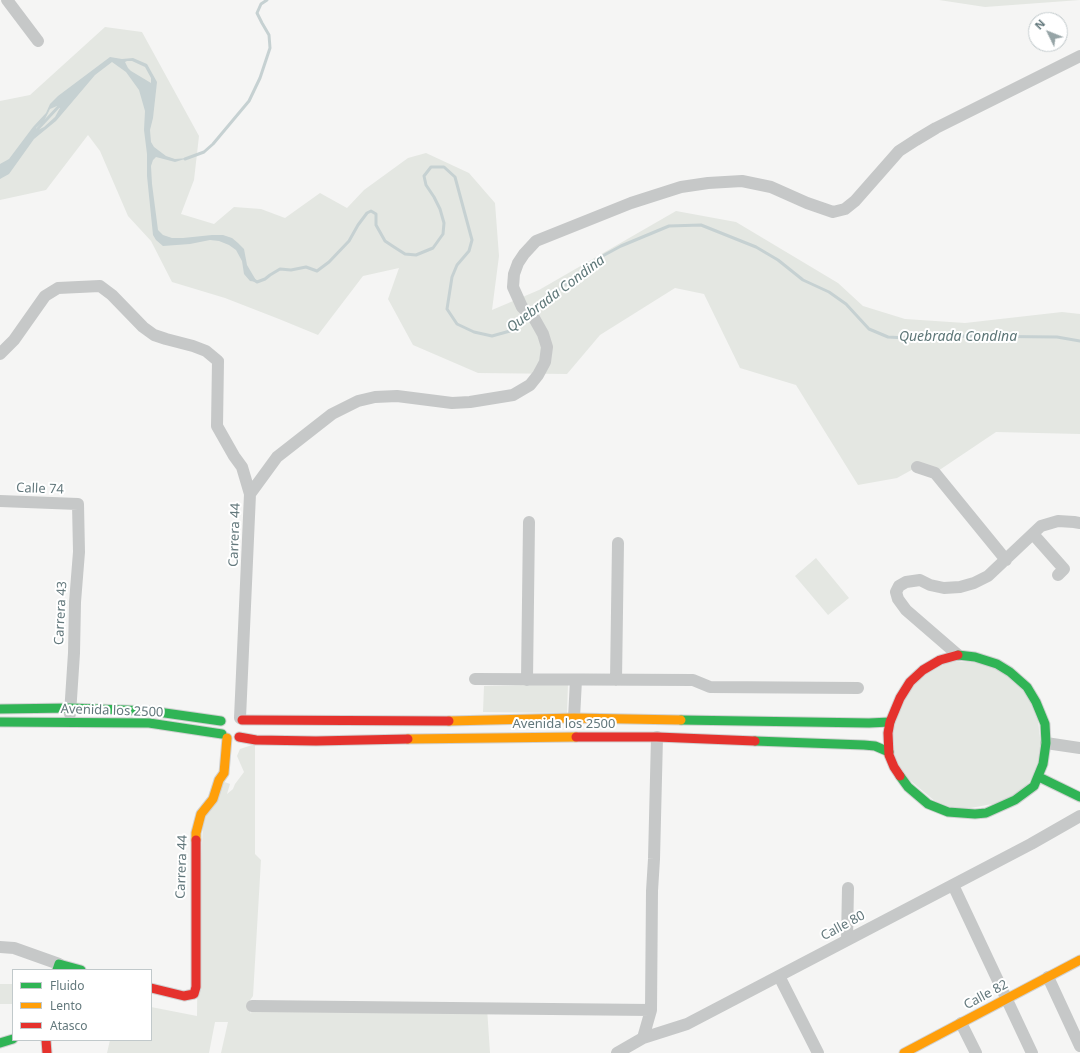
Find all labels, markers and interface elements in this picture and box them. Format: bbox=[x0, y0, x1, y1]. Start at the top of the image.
north arrow bbox=[1028, 12, 1068, 52]
text: N bbox=[1031, 16, 1048, 33]
water label: Quebrada Condina bbox=[504, 252, 608, 336]
water label: Quebrada Condina bbox=[899, 329, 1017, 345]
street label: Calle 74 bbox=[16, 480, 64, 498]
street label: Carrera 44 bbox=[226, 503, 244, 567]
street label: Carrera 43 bbox=[52, 581, 70, 645]
street label: Avenida los 2500 bbox=[60, 701, 164, 721]
street label: Avenida los 2500 bbox=[513, 716, 615, 732]
street label: Carrera 44 bbox=[173, 835, 191, 899]
street label: Calle 80 bbox=[818, 908, 868, 944]
legend bbox=[12, 969, 152, 1041]
text: Fluido bbox=[50, 977, 84, 994]
street label: Calle 82 bbox=[961, 977, 1011, 1013]
text: Lento bbox=[50, 997, 82, 1014]
text: Atasco bbox=[50, 1017, 88, 1034]

